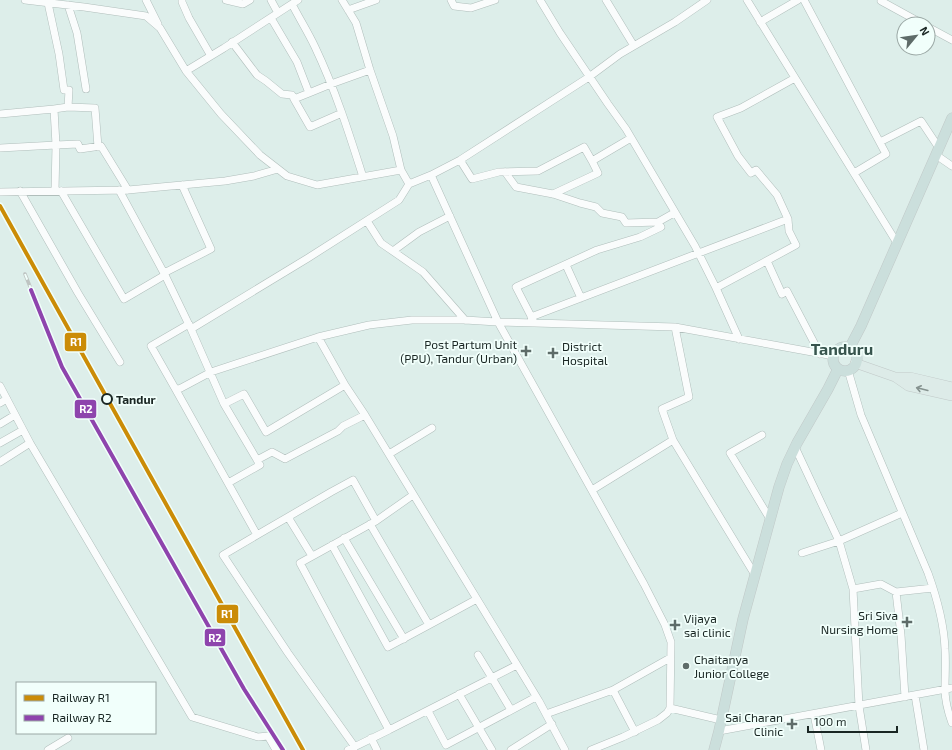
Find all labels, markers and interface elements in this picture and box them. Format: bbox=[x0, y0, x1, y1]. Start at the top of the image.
north arrow bbox=[896, 16, 936, 56]
text: N bbox=[918, 24, 933, 38]
line badge: R1 bbox=[64, 332, 87, 352]
text: R1 bbox=[70, 335, 82, 348]
place label: Post Partum Unit (PPU), Tandur (Urban) bbox=[400, 337, 517, 365]
place label: District Hospital bbox=[562, 339, 608, 367]
district label: Tanduru bbox=[811, 339, 873, 358]
marker: Post Partum Unit (PPU), Tandur (Urban) bbox=[520, 345, 532, 357]
marker: District Hospital bbox=[547, 347, 559, 359]
one-way arrow bbox=[916, 385, 929, 393]
place label: Tandur bbox=[116, 392, 156, 406]
marker: Tandur bbox=[101, 393, 113, 405]
line badge: R2 bbox=[74, 399, 97, 419]
text: R2 bbox=[79, 402, 93, 415]
line badge: R1 bbox=[216, 604, 239, 624]
text: R1 bbox=[221, 607, 233, 620]
place label: Sri Siva Nursing Home bbox=[821, 608, 898, 636]
place label: Vijaya sai clinic bbox=[684, 611, 731, 639]
marker: Sri Siva Nursing Home bbox=[901, 616, 913, 628]
marker: Vijaya sai clinic bbox=[669, 619, 681, 631]
line badge: R2 bbox=[204, 628, 226, 647]
text: R2 bbox=[208, 631, 222, 644]
place label: Chaitanya Junior College bbox=[694, 652, 769, 680]
marker: Chaitanya Junior College bbox=[681, 661, 691, 671]
legend bbox=[16, 682, 156, 734]
text: Railway R1 bbox=[52, 690, 110, 704]
scale bar bbox=[808, 708, 897, 734]
text: Railway R2 bbox=[52, 710, 112, 724]
place label: Sai Charan Clinic bbox=[725, 710, 783, 738]
text: 100 m bbox=[814, 714, 846, 728]
marker: Sai Charan Clinic bbox=[786, 718, 798, 730]

